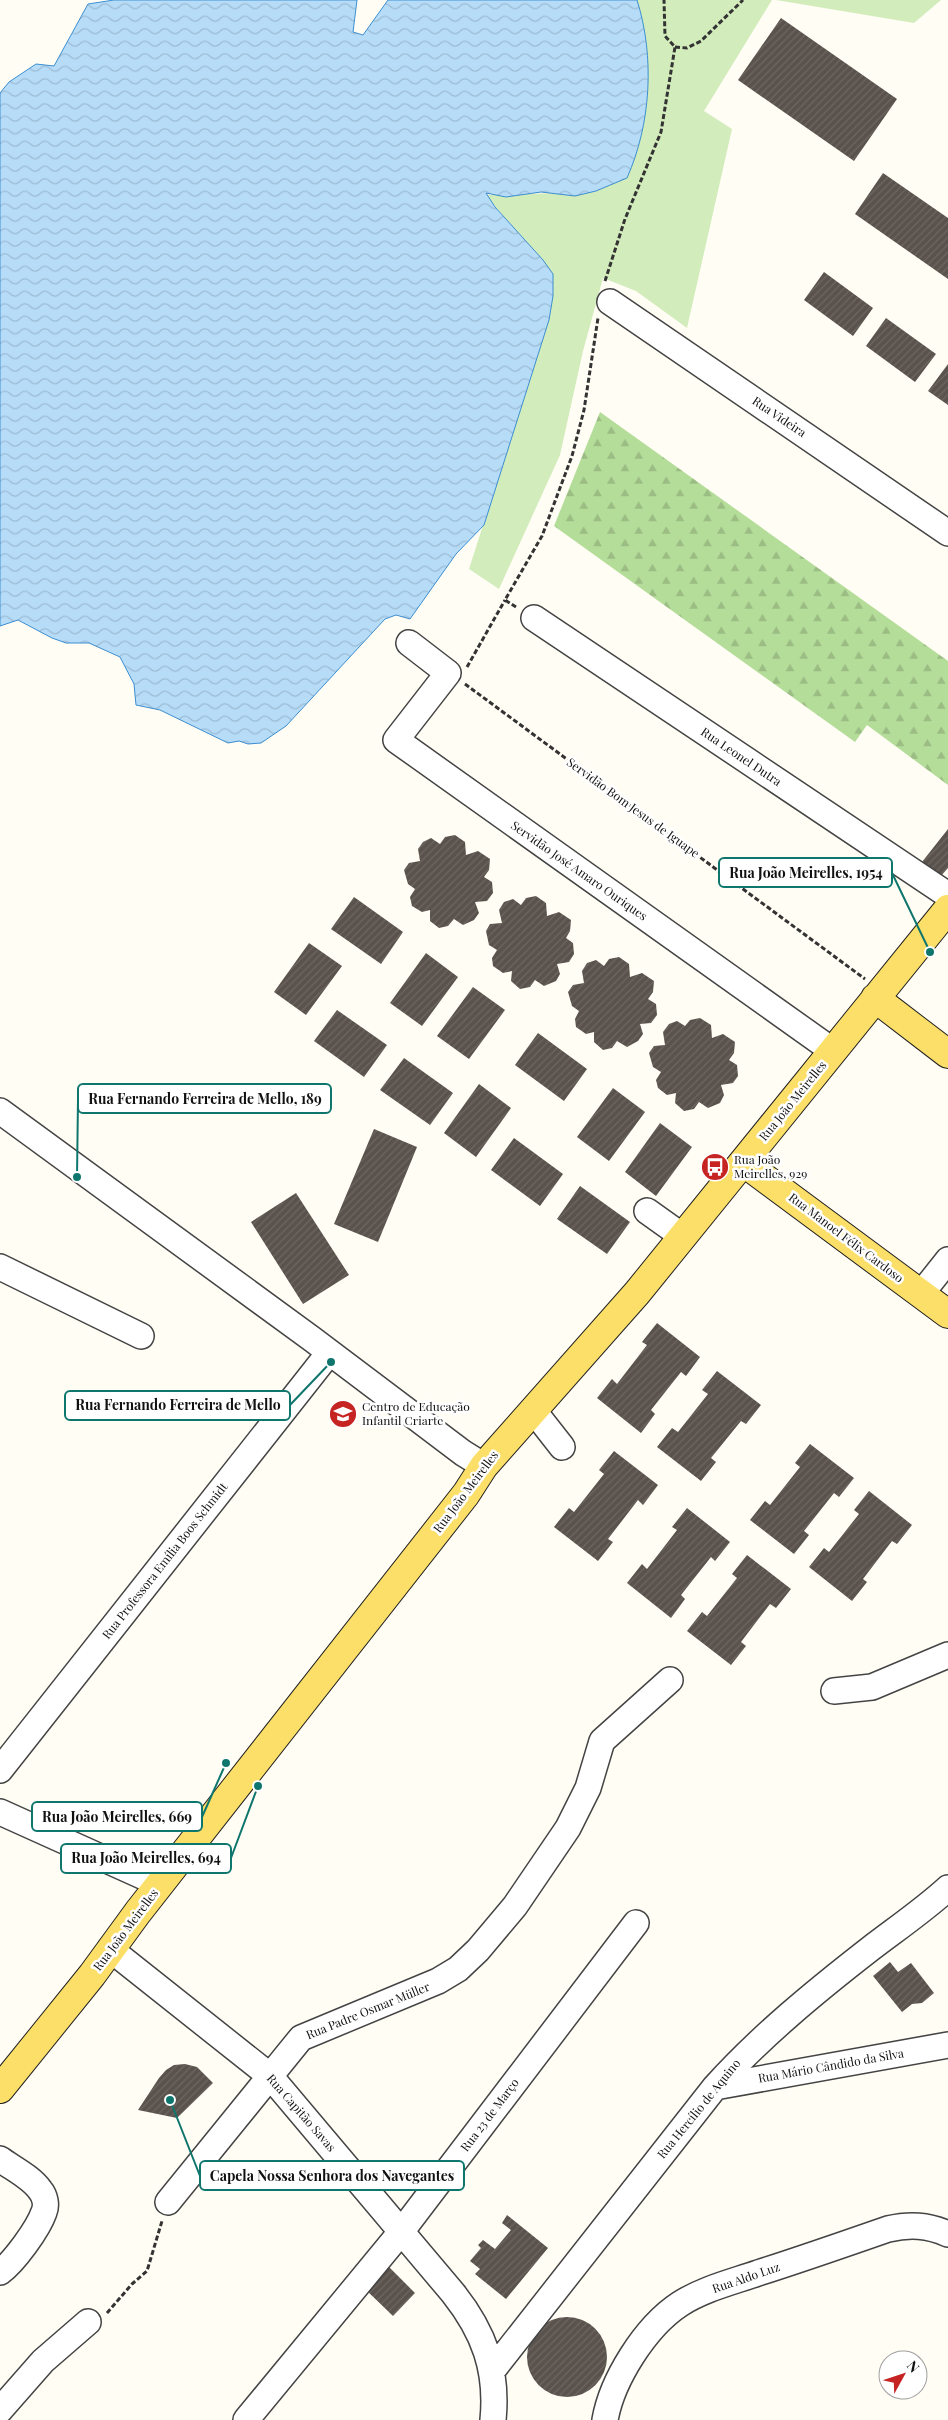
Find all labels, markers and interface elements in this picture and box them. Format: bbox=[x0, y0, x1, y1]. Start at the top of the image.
street label: Rua Videira bbox=[749, 392, 810, 440]
street label: Rua Leonel Dutra bbox=[698, 723, 785, 789]
street label: Servidão Bom Jesus de Iguape bbox=[564, 754, 703, 861]
street label: Servidão José Amaro Ouriques bbox=[508, 817, 651, 923]
callout: Rua João Meirelles, 1954 bbox=[719, 858, 892, 887]
text: Rua João Meirelles, 1954 bbox=[729, 863, 883, 882]
street label: Rua João Meirelles bbox=[755, 1057, 829, 1144]
callout: Rua Fernando Ferreira de Mello, 189 bbox=[78, 1084, 331, 1113]
text: Rua Fernando Ferreira de Mello, 189 bbox=[88, 1089, 322, 1108]
place label: Rua João Meirelles, 929 bbox=[734, 1151, 807, 1181]
bus stop icon: Rua João Meirelles, 929 bbox=[700, 1152, 730, 1182]
street label: Rua Manoel Félix Cardoso bbox=[786, 1189, 908, 1286]
callout: Rua Fernando Ferreira de Mello bbox=[65, 1391, 290, 1420]
text: Rua Fernando Ferreira de Mello bbox=[75, 1395, 281, 1414]
place label: Centro de Educação Infantil Criarte bbox=[362, 1398, 470, 1428]
school or university icon: Centro de Educação Infantil Criarte bbox=[328, 1399, 358, 1429]
street label: Rua João Meirelles bbox=[429, 1447, 501, 1536]
street label: Rua Professora Emília Boos Schmidt bbox=[98, 1478, 231, 1642]
callout: Rua João Meirelles, 669 bbox=[32, 1802, 202, 1831]
text: Rua João Meirelles, 669 bbox=[42, 1807, 192, 1826]
callout: Rua João Meirelles, 694 bbox=[61, 1844, 231, 1873]
text: Rua João Meirelles, 694 bbox=[71, 1848, 221, 1867]
street label: Rua João Meirelles bbox=[89, 1885, 161, 1974]
street label: Rua Padre Osmar Müller bbox=[303, 1978, 432, 2042]
street label: Rua Mário Cândido da Silva bbox=[757, 2044, 905, 2086]
street label: Rua Hercílio de Aquino bbox=[653, 2055, 744, 2161]
street label: Rua Capitão Savas bbox=[264, 2070, 340, 2154]
street label: Rua 23 de Março bbox=[456, 2074, 522, 2154]
callout: Capela Nossa Senhora dos Navegantes bbox=[200, 2161, 464, 2190]
text: Capela Nossa Senhora dos Navegantes bbox=[210, 2166, 454, 2185]
street label: Rua Aldo Luz bbox=[710, 2258, 782, 2296]
north arrow bbox=[878, 2350, 928, 2400]
text: N bbox=[903, 2356, 924, 2376]

